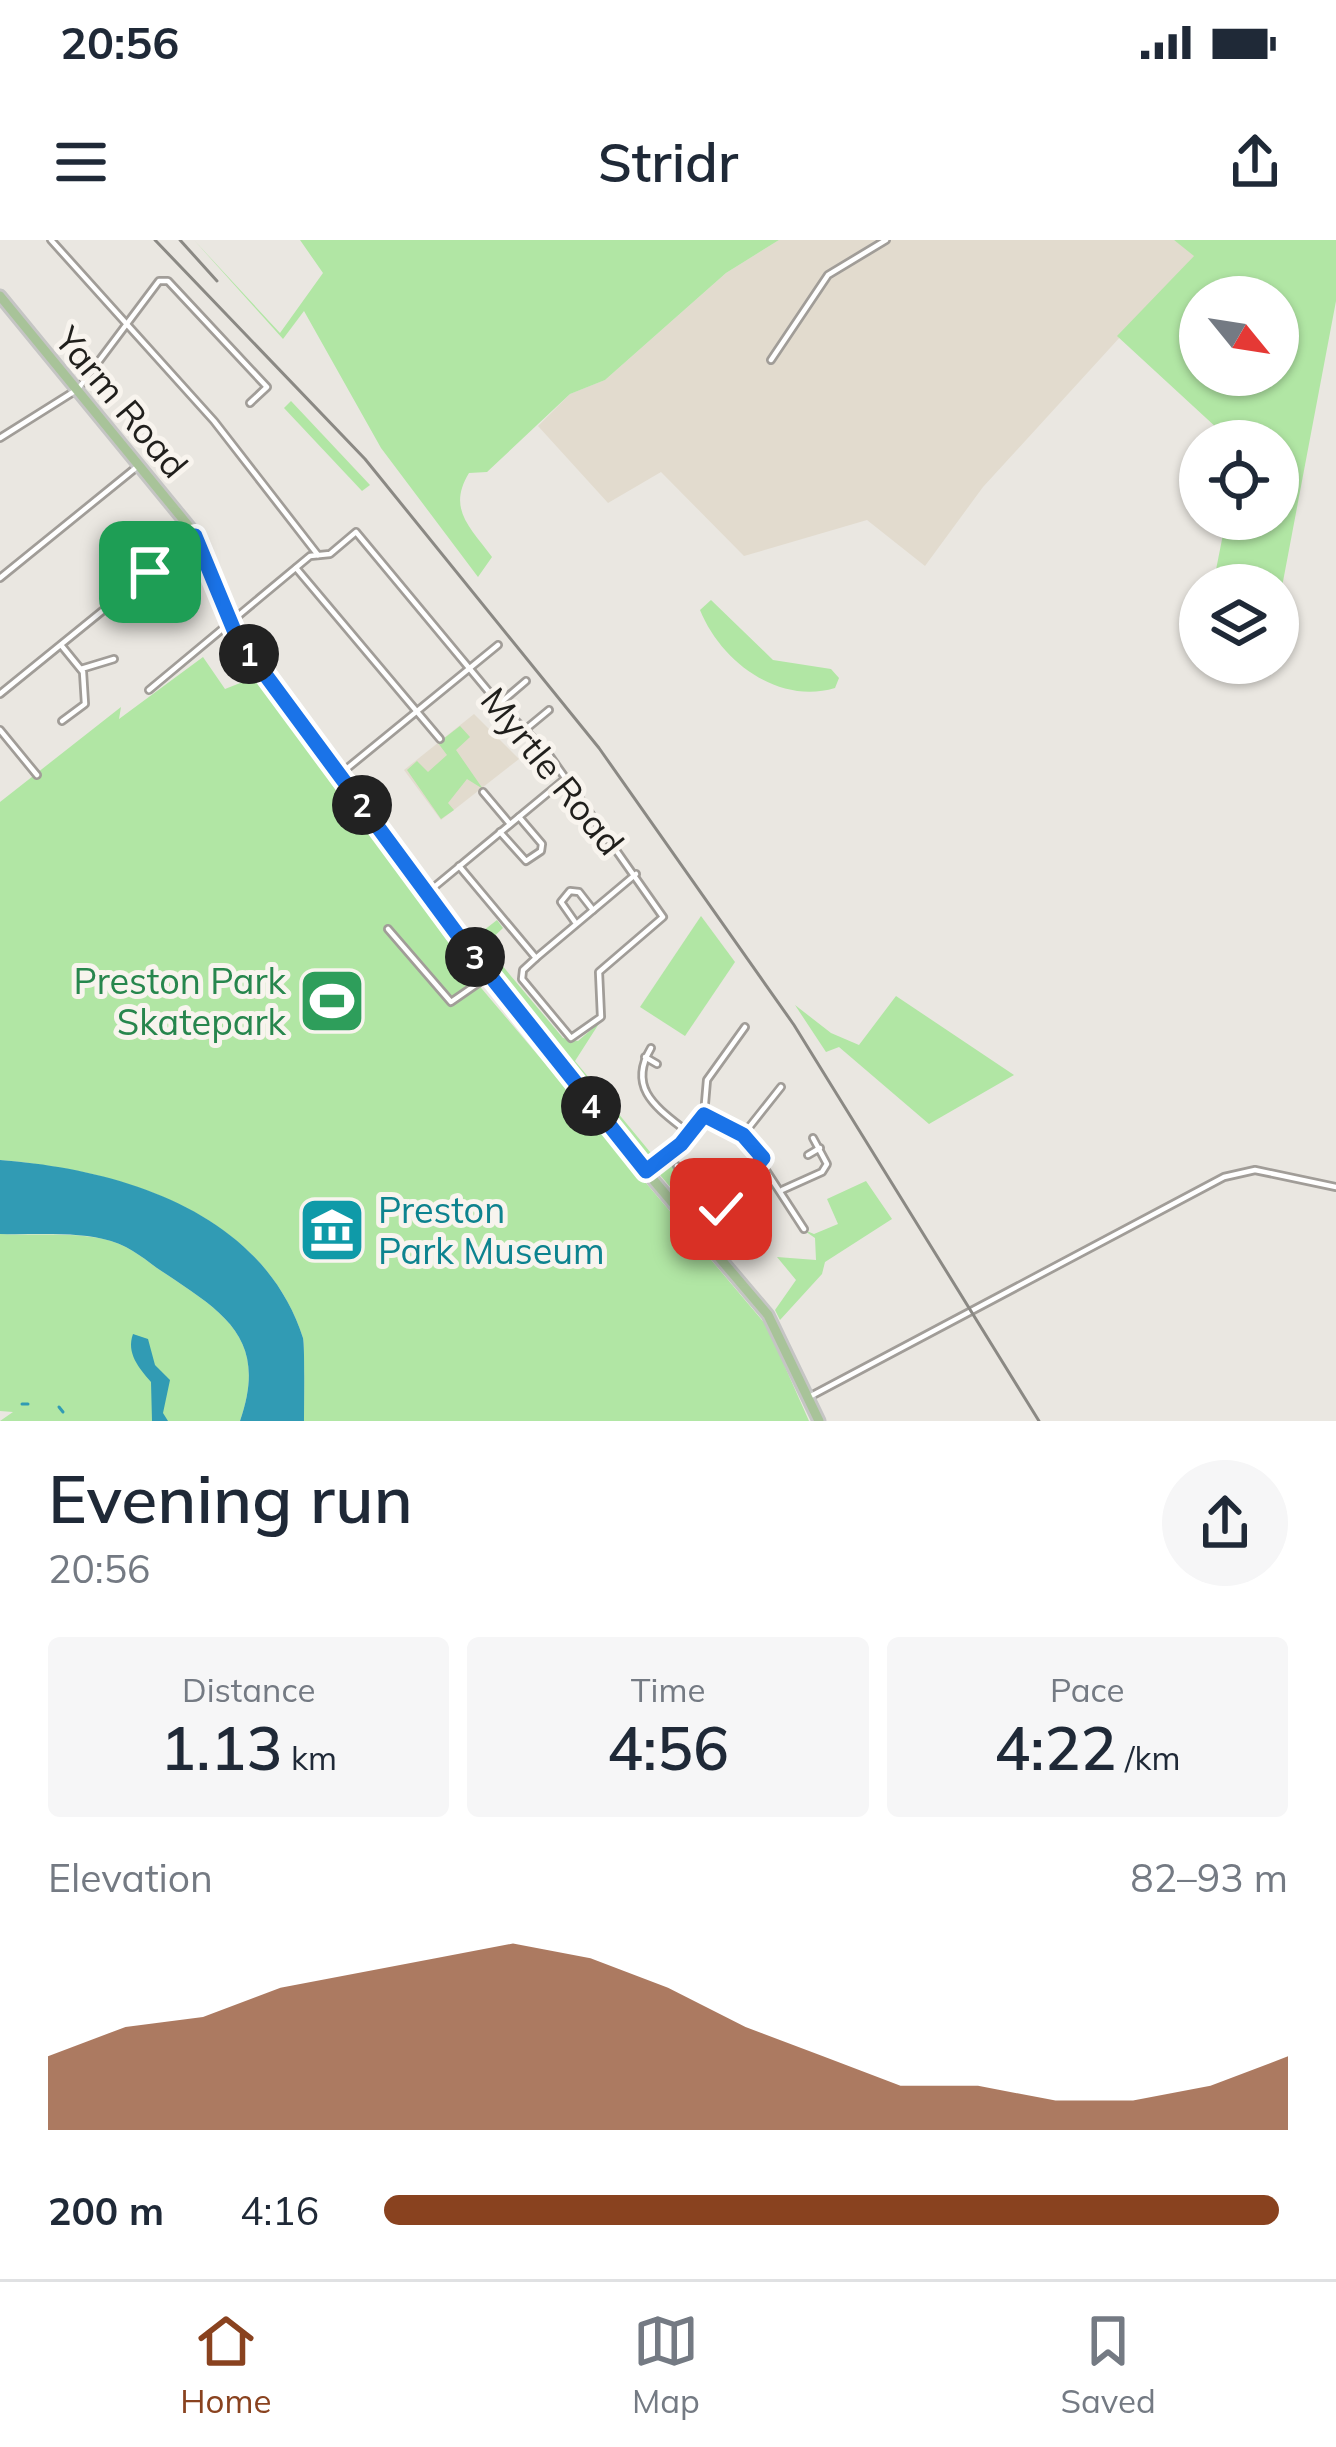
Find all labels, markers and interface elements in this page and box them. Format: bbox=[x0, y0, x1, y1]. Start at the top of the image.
text: 20:56 bbox=[60, 14, 179, 70]
text: Stridr bbox=[598, 128, 738, 196]
icon: menu bbox=[48, 129, 114, 195]
icon: share bbox=[1222, 129, 1288, 195]
north arrow bbox=[1179, 276, 1299, 396]
map controls bbox=[1179, 276, 1299, 684]
street label: Yarm Road bbox=[45, 317, 198, 487]
button: locate bbox=[1179, 420, 1299, 540]
pin bbox=[99, 521, 201, 623]
icon: arrive bbox=[117, 539, 183, 605]
button: layers bbox=[1179, 564, 1299, 684]
pin: 1 bbox=[219, 624, 279, 684]
text: 1 bbox=[239, 633, 259, 674]
street label: Myrtle Road bbox=[472, 678, 634, 864]
pin: 2 bbox=[332, 775, 392, 835]
text: 2 bbox=[352, 784, 372, 825]
pin: 3 bbox=[445, 927, 505, 987]
text: 3 bbox=[465, 936, 485, 977]
place label: Preston Park Skatepark bbox=[74, 958, 286, 1044]
sports icon: Preston Park Skatepark bbox=[297, 966, 367, 1036]
pin: 4 bbox=[561, 1076, 621, 1136]
text: 4 bbox=[581, 1085, 601, 1126]
pin bbox=[670, 1158, 772, 1260]
icon: check bbox=[688, 1176, 754, 1242]
place label: Preston Park Museum bbox=[378, 1187, 605, 1273]
museum icon: Preston Park Museum bbox=[297, 1195, 367, 1265]
text: Evening run bbox=[48, 1457, 413, 1540]
button: share bbox=[1162, 1460, 1288, 1586]
text: 20:56 bbox=[48, 1544, 151, 1593]
text: Distance bbox=[182, 1669, 315, 1710]
text: Time bbox=[631, 1669, 705, 1710]
text: Pace bbox=[1050, 1669, 1125, 1710]
text: 1.13 bbox=[160, 1710, 282, 1785]
text: 4:56 bbox=[607, 1710, 729, 1785]
text: 4:22 bbox=[994, 1710, 1116, 1785]
text: km bbox=[282, 1737, 337, 1778]
text: /km bbox=[1116, 1737, 1180, 1778]
text: Elevation bbox=[48, 1853, 213, 1902]
text: 82–93 m bbox=[1130, 1853, 1288, 1902]
text: 200 m bbox=[48, 2186, 164, 2235]
text: 4:16 bbox=[240, 2186, 319, 2235]
tab: Home bbox=[180, 2308, 271, 2421]
tab: Map bbox=[632, 2308, 700, 2421]
tab: Saved bbox=[1060, 2308, 1156, 2421]

